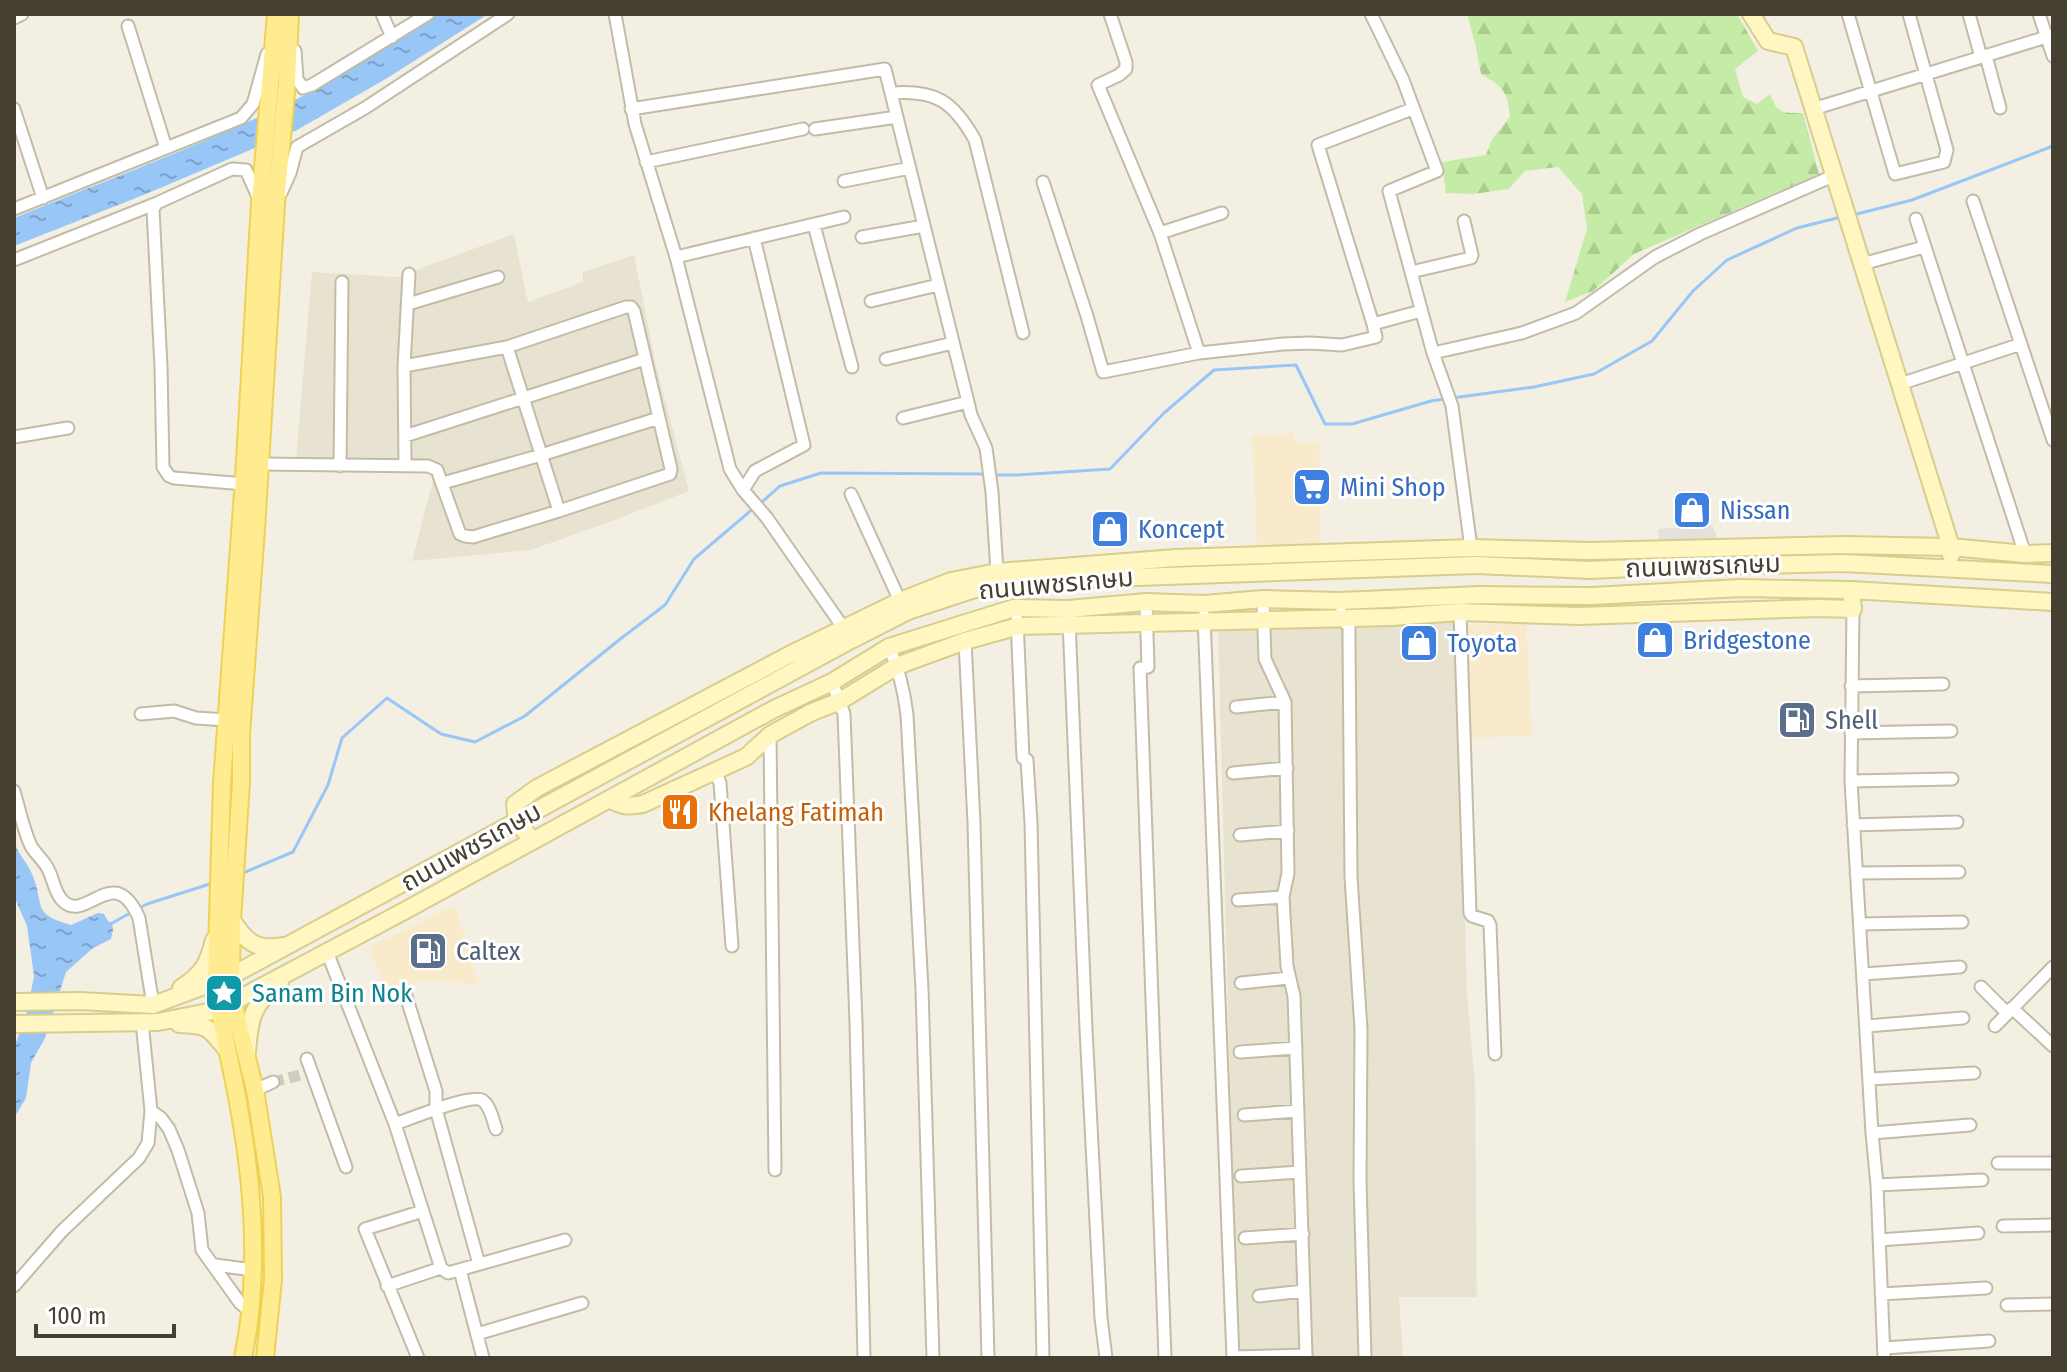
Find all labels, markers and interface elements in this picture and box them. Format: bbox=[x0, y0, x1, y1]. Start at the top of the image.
supermarket icon: Mini Shop bbox=[1291, 466, 1333, 508]
place label: Mini Shop bbox=[1340, 472, 1446, 503]
shop icon: Nissan bbox=[1671, 489, 1713, 531]
place label: Nissan bbox=[1720, 495, 1791, 526]
shop icon: Koncept bbox=[1089, 508, 1131, 550]
place label: Koncept bbox=[1138, 514, 1225, 545]
street label: ถนนเพชรเกษม bbox=[1625, 548, 1781, 584]
street label: ถนนเพชรเกษม bbox=[977, 562, 1135, 606]
shop icon: Bridgestone bbox=[1634, 619, 1676, 661]
shop icon: Toyota bbox=[1398, 622, 1440, 664]
place label: Bridgestone bbox=[1683, 625, 1811, 656]
place label: Toyota bbox=[1447, 628, 1517, 659]
fuel station icon: Shell bbox=[1776, 699, 1818, 741]
place label: Shell bbox=[1825, 705, 1878, 736]
restaurant icon: Khelang Fatimah bbox=[659, 791, 701, 833]
street label: ถนนเพชรเกษม bbox=[395, 796, 547, 898]
place label: Khelang Fatimah bbox=[708, 797, 884, 828]
fuel station icon: Caltex bbox=[407, 930, 449, 972]
place label: Caltex bbox=[456, 936, 521, 967]
place icon: Sanam Bin Nok bbox=[203, 972, 245, 1014]
place label: Sanam Bin Nok bbox=[252, 978, 413, 1009]
scale bar bbox=[36, 1288, 174, 1338]
text: 100 m bbox=[48, 1302, 106, 1330]

